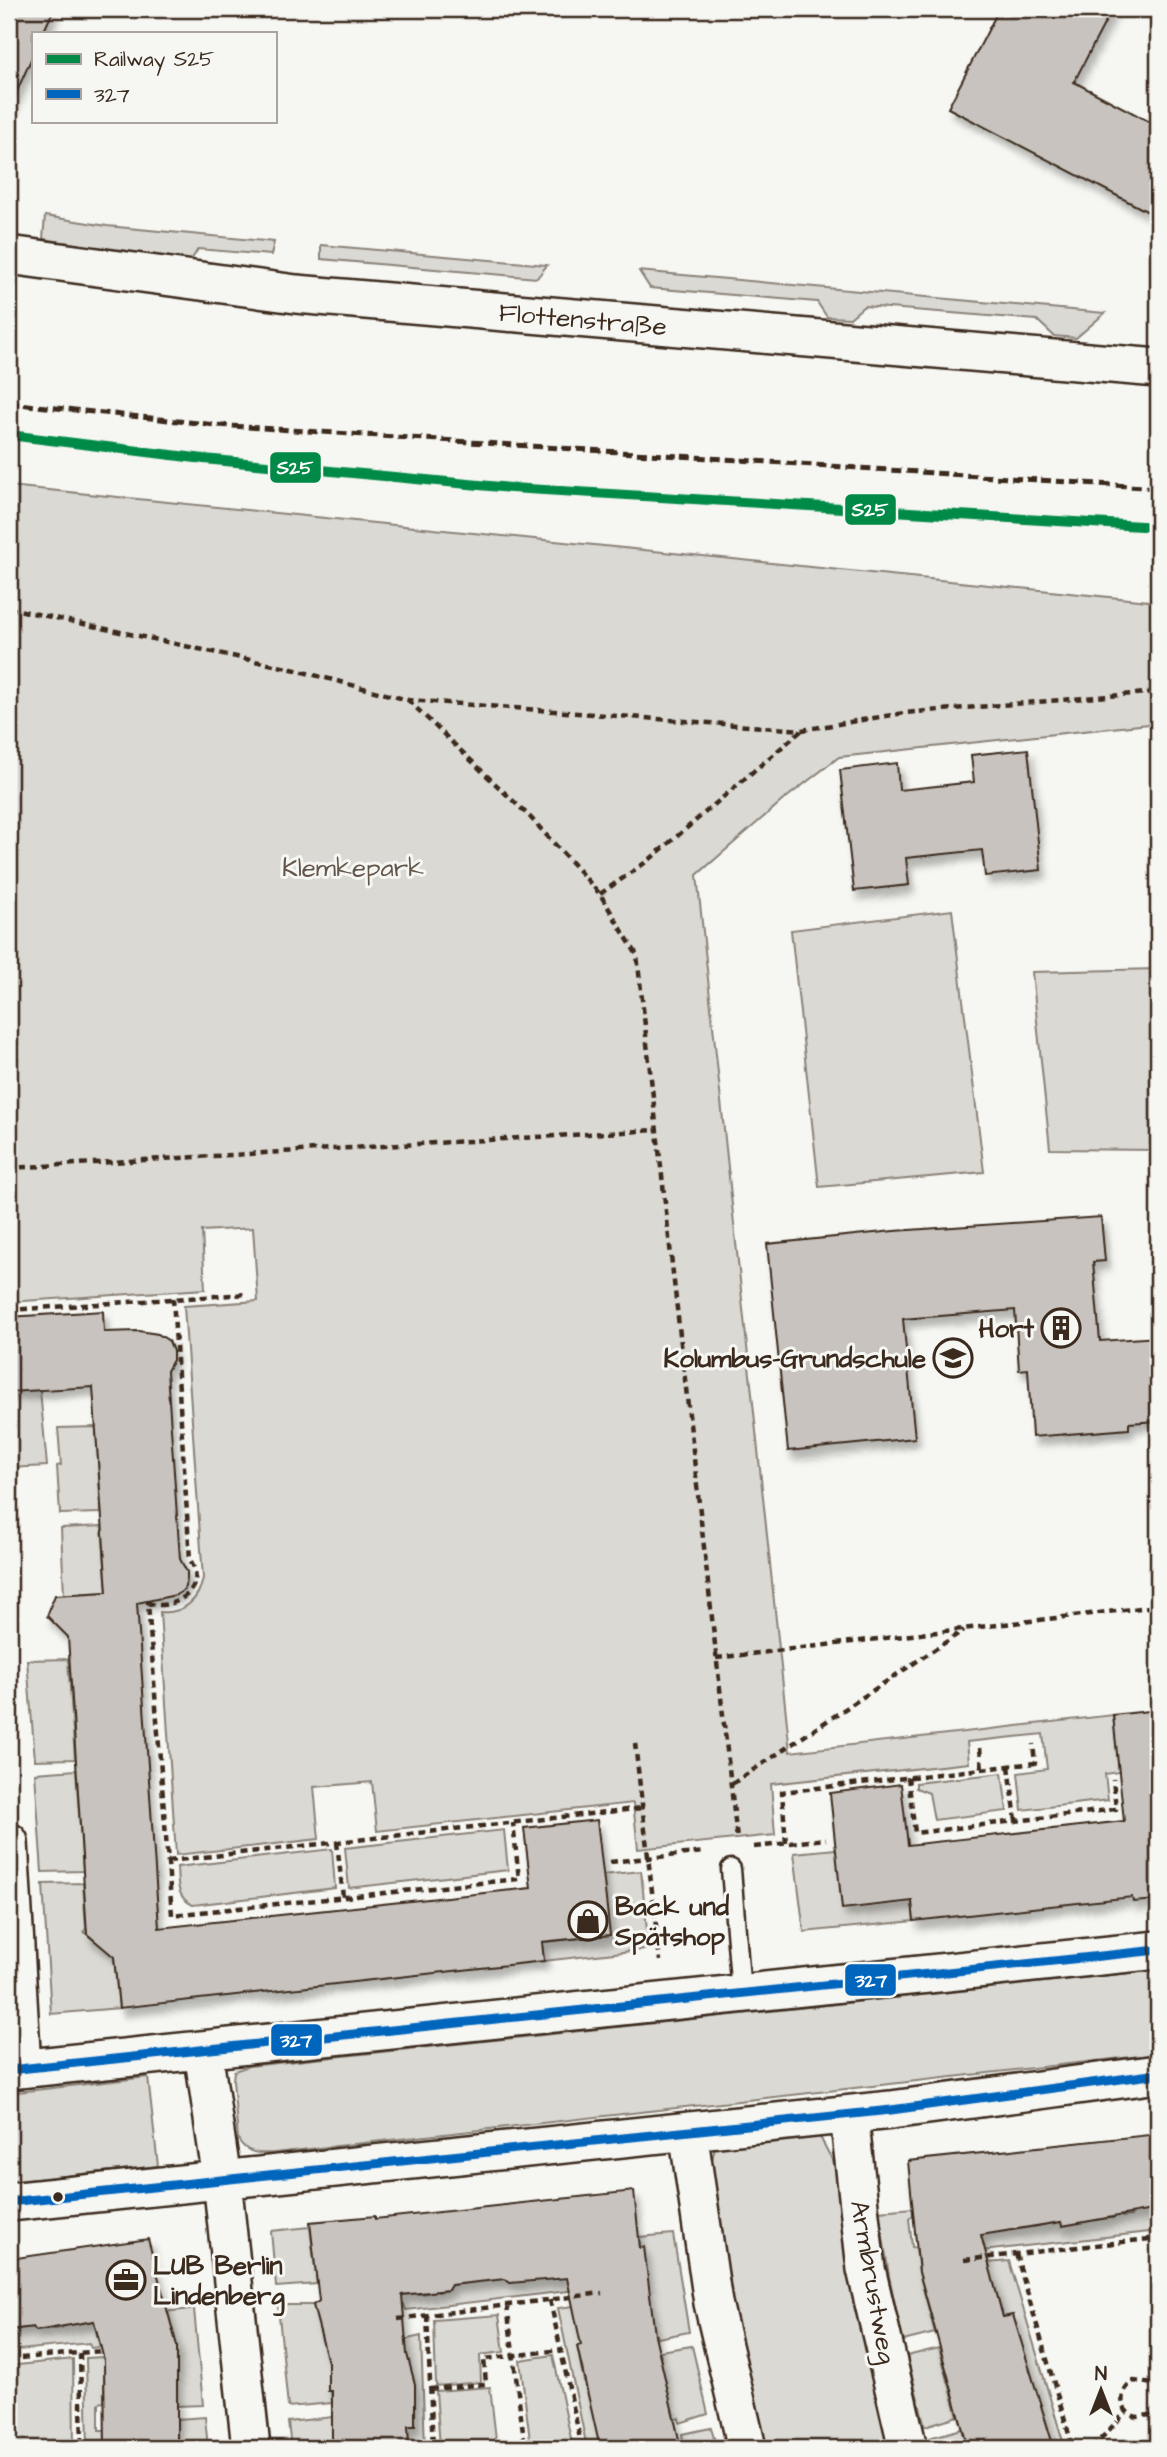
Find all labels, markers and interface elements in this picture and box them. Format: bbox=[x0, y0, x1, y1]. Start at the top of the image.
legend bbox=[32, 32, 276, 122]
text: Railway S25 bbox=[94, 45, 214, 76]
text: 327 bbox=[94, 81, 130, 110]
street label: Flottenstraße bbox=[497, 295, 668, 345]
line badge: S25 bbox=[269, 451, 322, 484]
text: S25 bbox=[276, 455, 314, 482]
line badge: S25 bbox=[844, 493, 897, 526]
text: S25 bbox=[851, 497, 889, 524]
park label: Klemkepark bbox=[282, 850, 424, 886]
building icon: Hort bbox=[1040, 1307, 1082, 1349]
place label: Hort bbox=[979, 1311, 1034, 1347]
school or university icon: Kolumbus-Grundschule bbox=[932, 1337, 974, 1379]
place label: Kolumbus-Grundschule bbox=[664, 1341, 926, 1377]
place label: Back und Spätshop bbox=[614, 1889, 730, 1955]
shop icon: Back und Spätshop bbox=[567, 1900, 609, 1942]
line badge: 327 bbox=[844, 1963, 897, 1997]
text: 327 bbox=[854, 1968, 887, 1995]
line badge: 327 bbox=[270, 2023, 323, 2057]
text: 327 bbox=[279, 2028, 312, 2055]
unlabelled marker bbox=[51, 2190, 65, 2204]
street label: Armbrustweg bbox=[839, 2198, 905, 2367]
place label: LUB Berlin Lindenberg bbox=[153, 2248, 285, 2317]
office icon: LUB Berlin Lindenberg bbox=[105, 2259, 147, 2301]
north arrow bbox=[1066, 2356, 1136, 2426]
text: N bbox=[1095, 2361, 1107, 2388]

